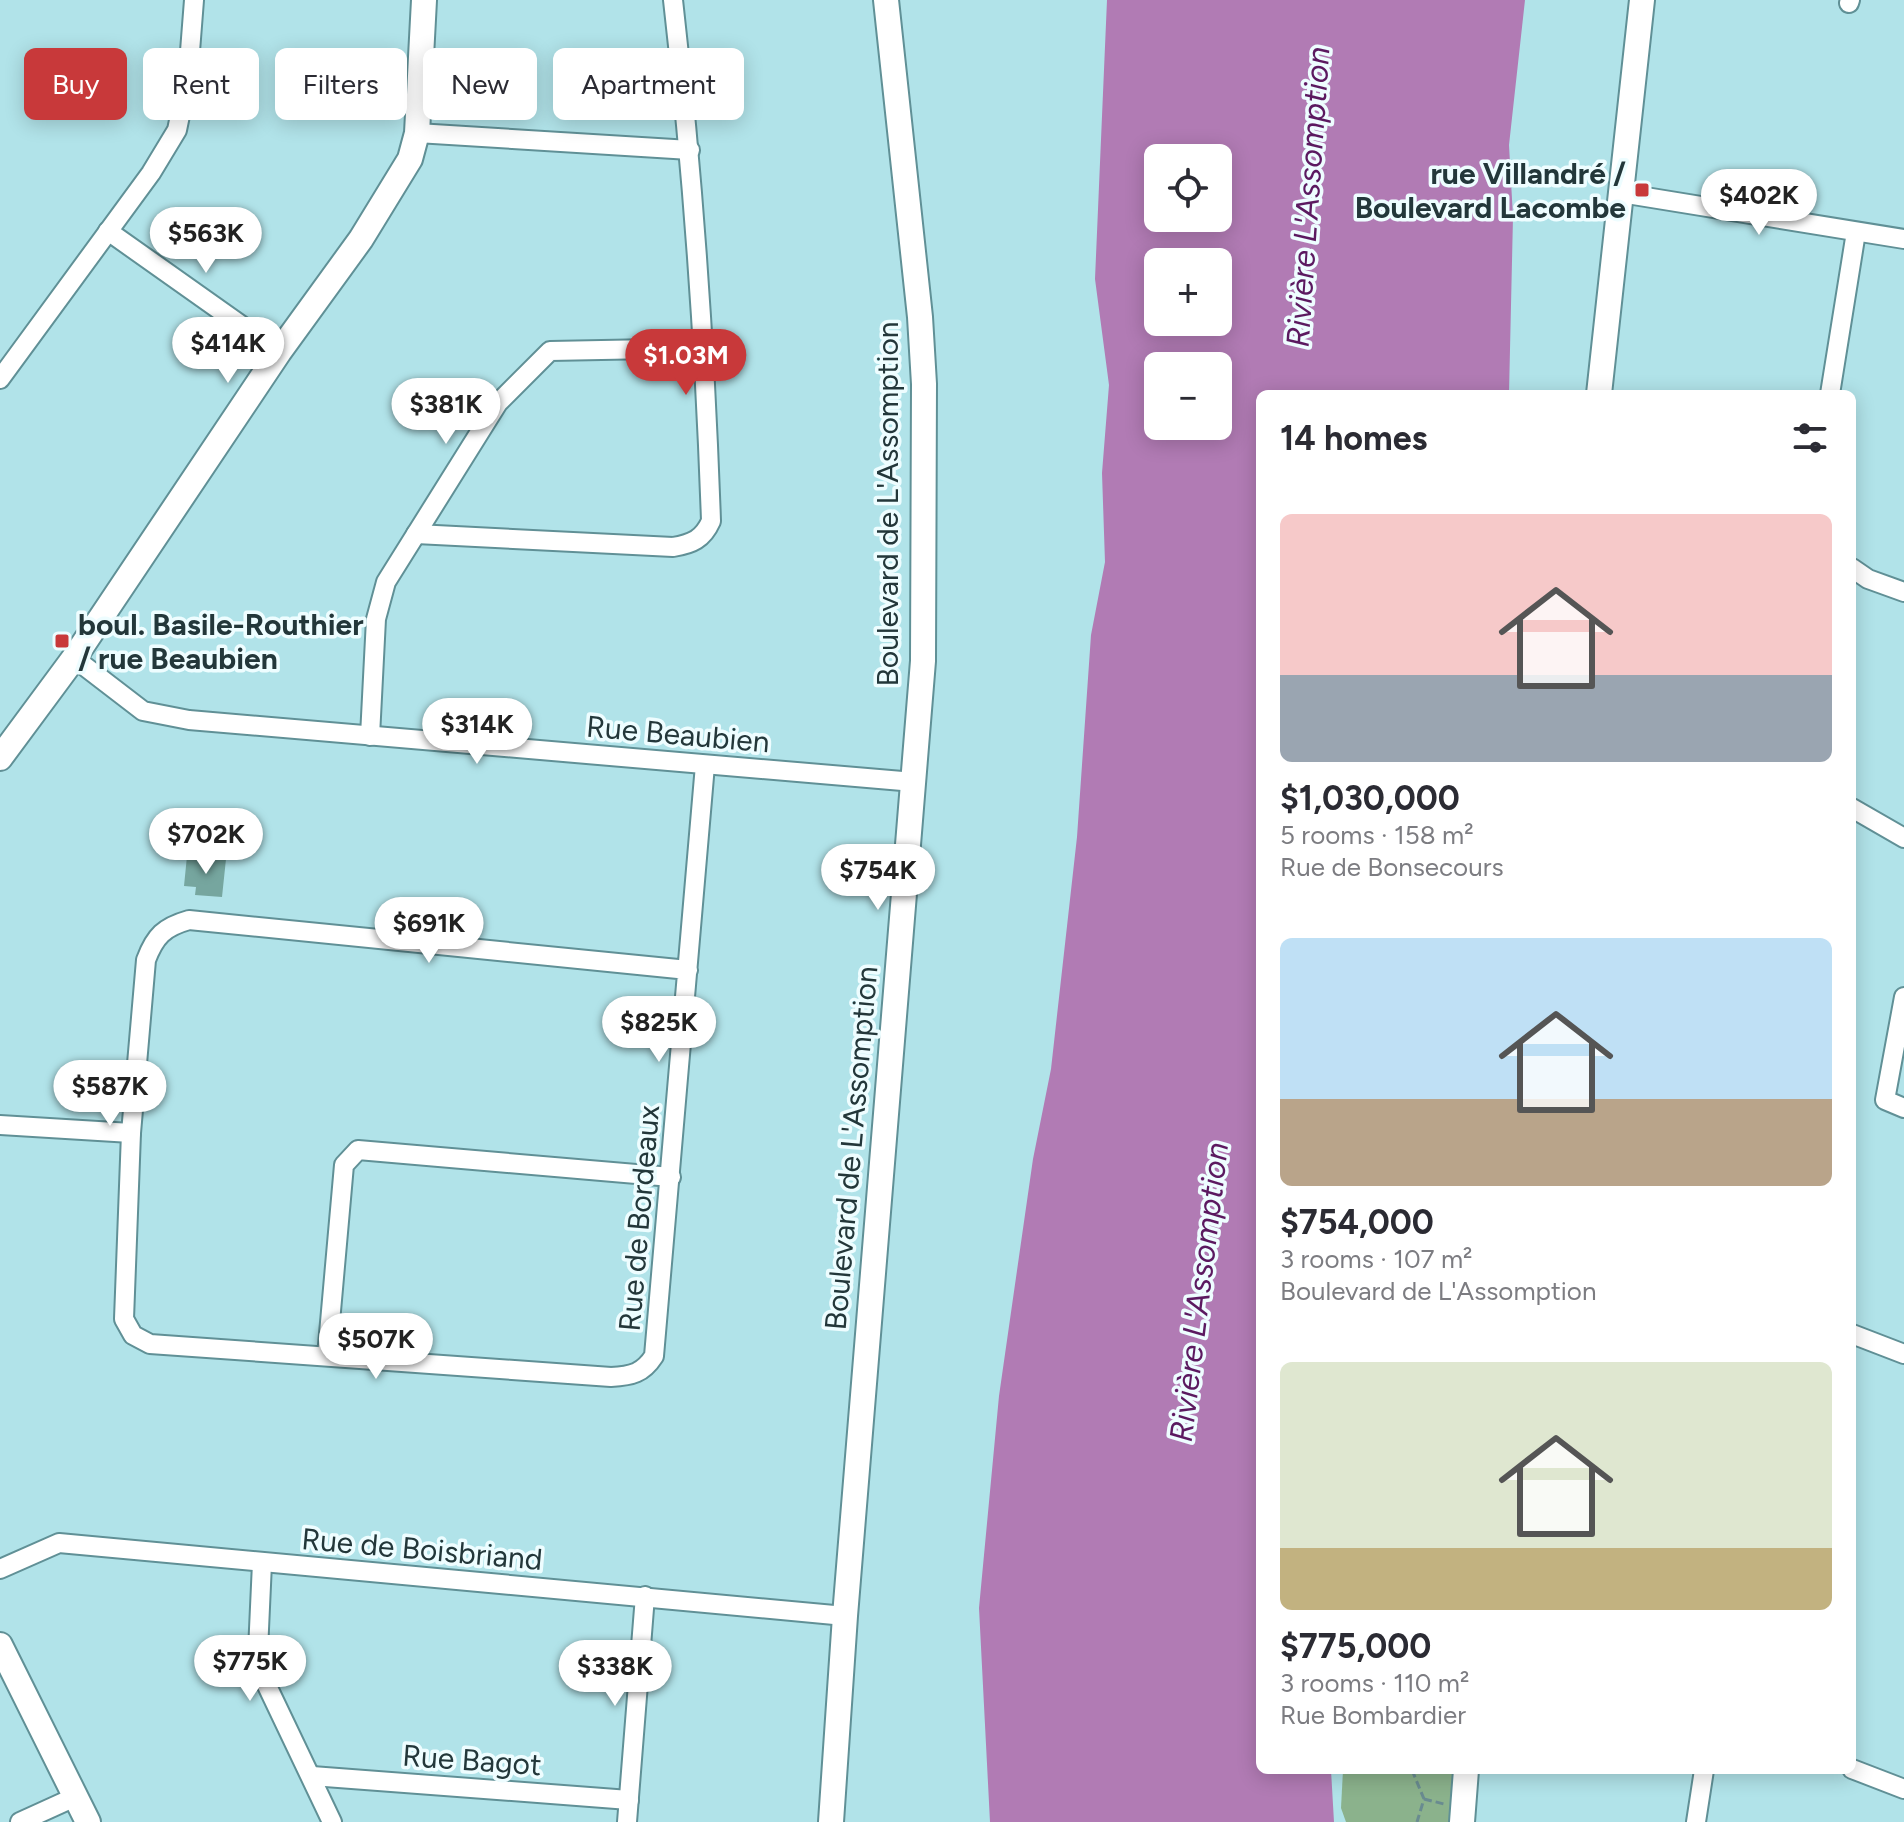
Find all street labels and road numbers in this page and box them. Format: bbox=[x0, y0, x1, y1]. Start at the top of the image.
street label: Boulevard de L'Assomption bbox=[869, 321, 906, 687]
street label: Rue Beaubien bbox=[585, 708, 771, 760]
street label: Boulevard de L'Assomption bbox=[817, 965, 885, 1331]
street label: Rue de Bordeaux bbox=[611, 1103, 667, 1333]
street label: Rue de Boisbriand bbox=[300, 1520, 544, 1578]
street label: Rue Bagot bbox=[401, 1737, 543, 1783]

